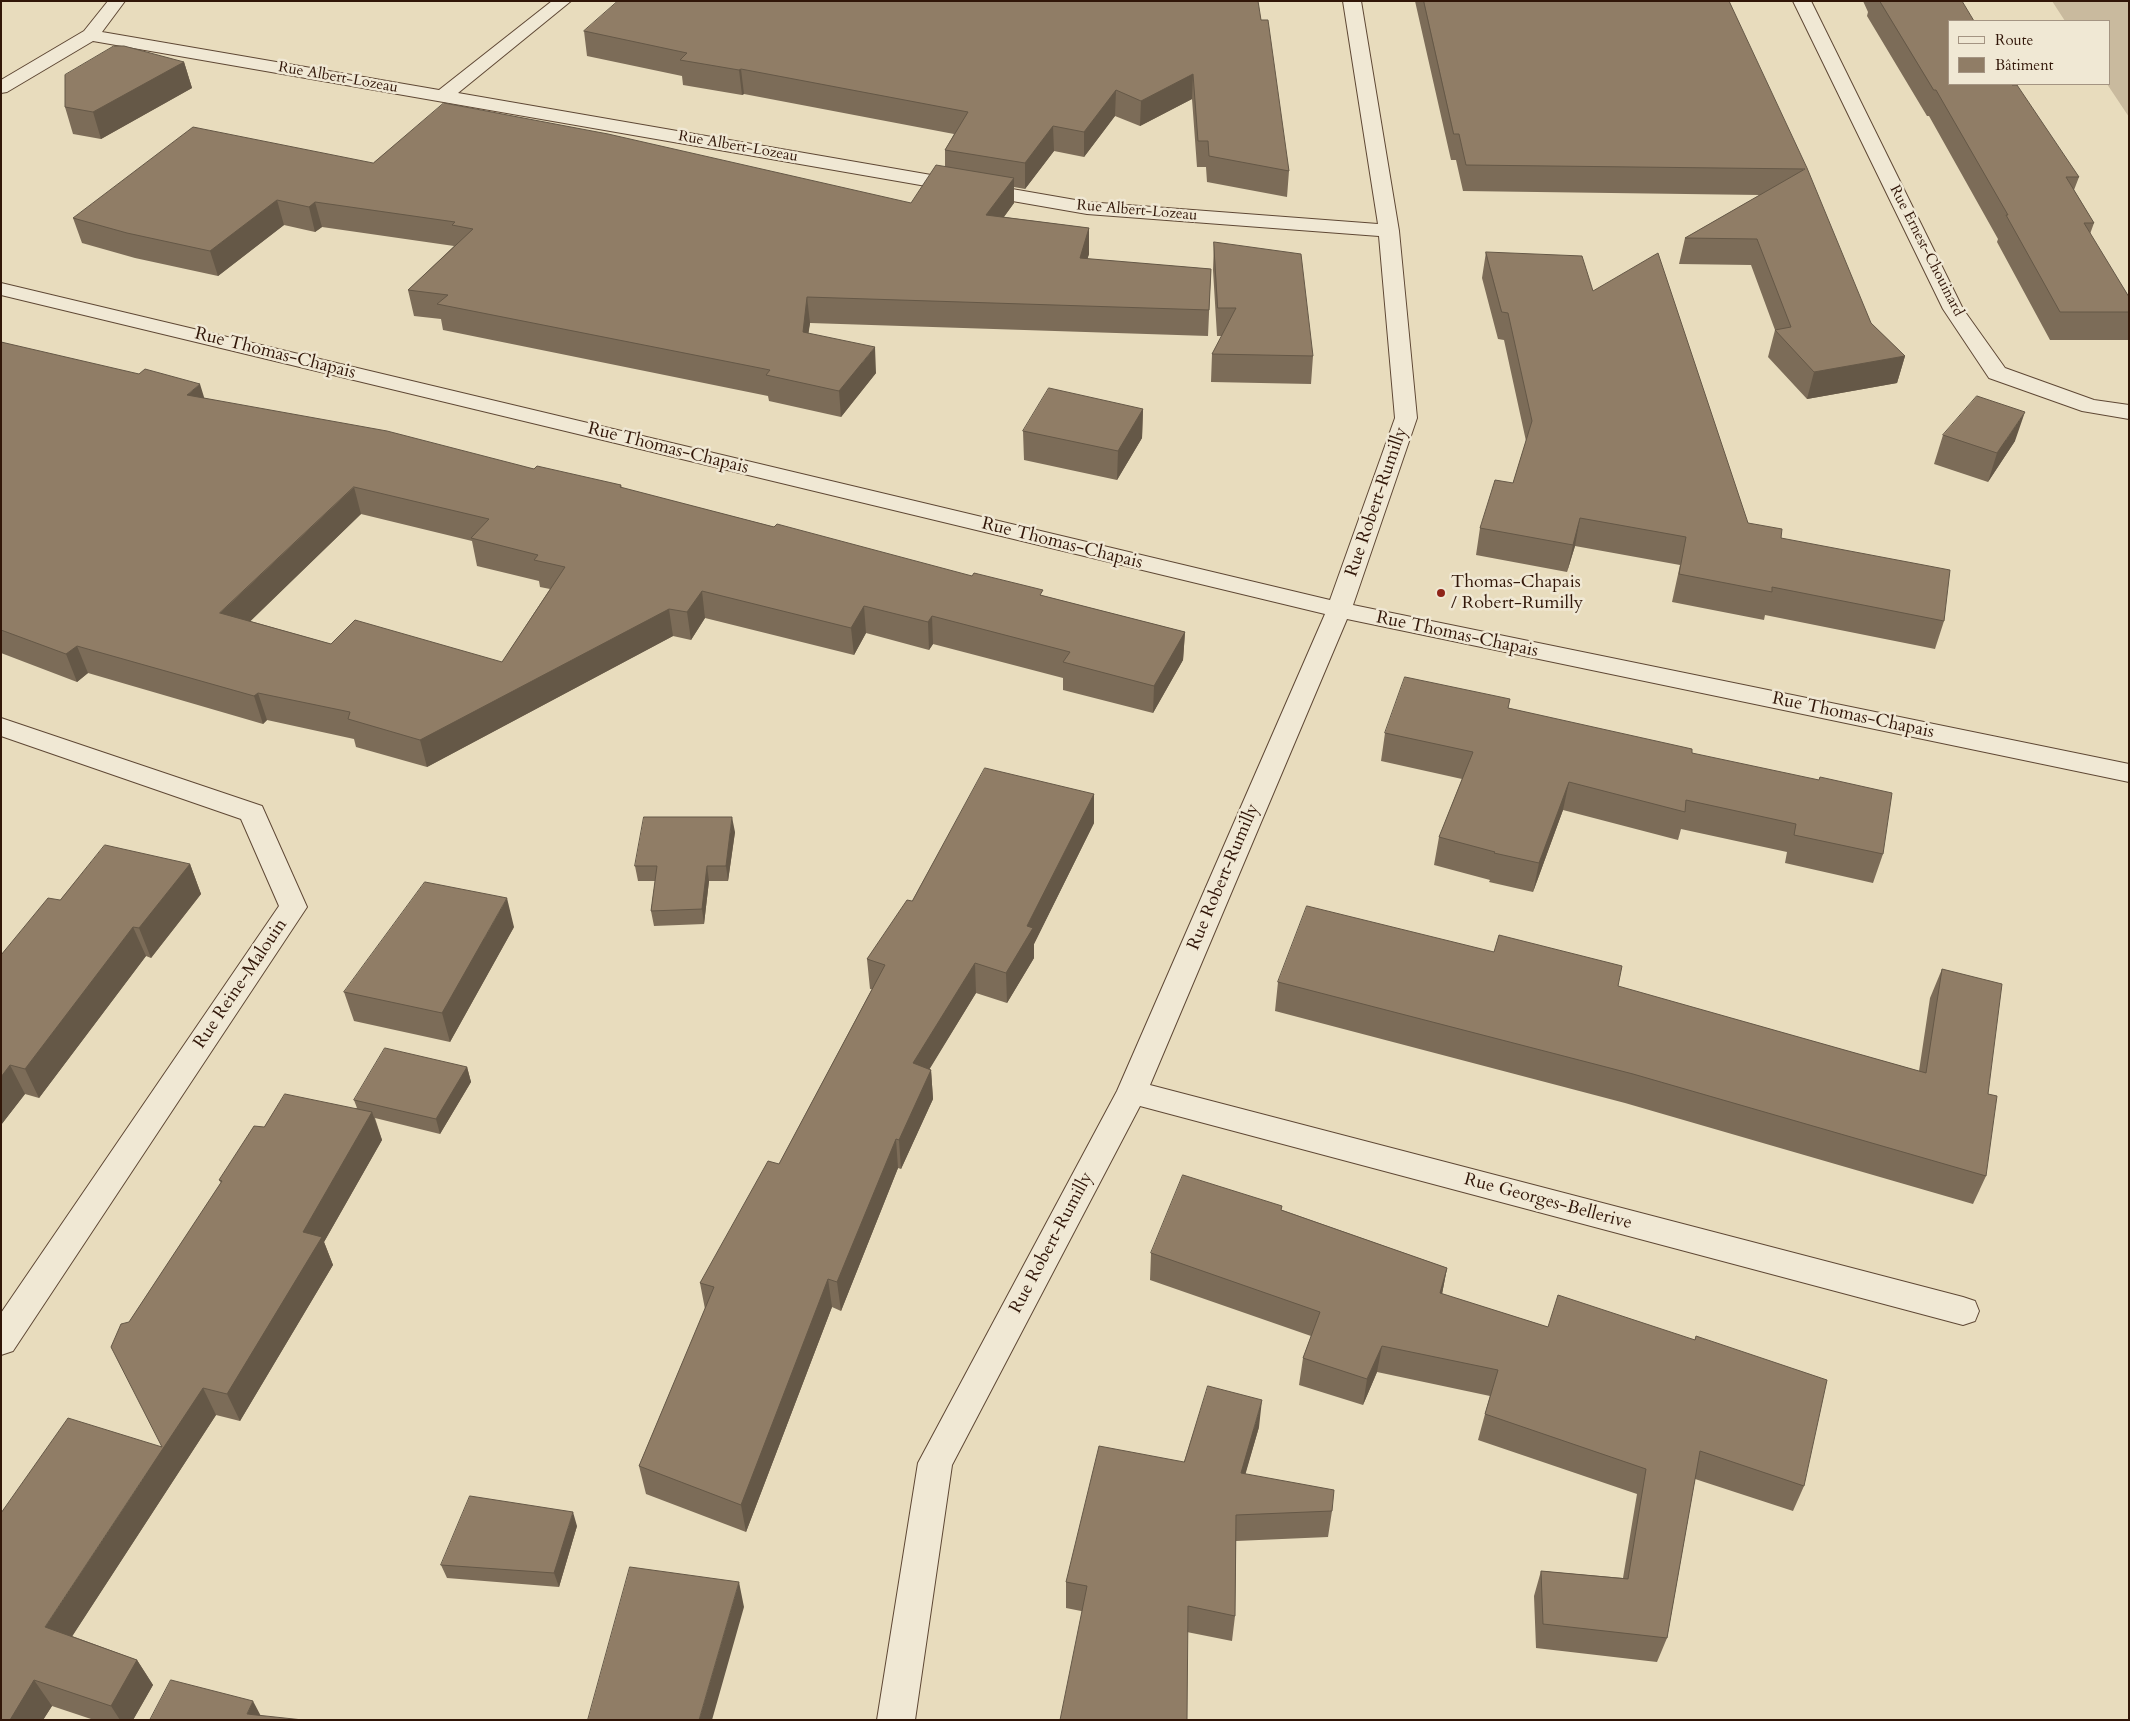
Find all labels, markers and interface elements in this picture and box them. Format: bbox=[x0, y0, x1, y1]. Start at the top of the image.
legend bbox=[1948, 20, 2110, 85]
text: Route bbox=[1995, 30, 2033, 50]
text: Bâtiment bbox=[1995, 55, 2053, 75]
street label: Rue Albert-Lozeau bbox=[277, 59, 399, 97]
street label: Rue Albert-Lozeau bbox=[677, 128, 799, 166]
street label: Rue Ernest-Chouinard bbox=[1885, 182, 1967, 320]
street label: Rue Albert-Lozeau bbox=[1076, 197, 1198, 225]
street label: Rue Thomas-Chapais bbox=[192, 324, 358, 384]
street label: Rue Thomas-Chapais bbox=[585, 419, 751, 479]
street label: Rue Robert-Rumilly bbox=[1341, 424, 1413, 580]
street label: Rue Thomas-Chapais bbox=[979, 514, 1145, 574]
place label: Thomas-Chapais / Robert-Rumilly bbox=[1451, 572, 1583, 614]
marker: Thomas-Chapais / Robert-Rumilly bbox=[1435, 587, 1447, 599]
street label: Rue Thomas-Chapais bbox=[1374, 607, 1540, 663]
street label: Rue Thomas-Chapais bbox=[1770, 688, 1936, 744]
street label: Rue Robert-Rumilly bbox=[1183, 801, 1265, 953]
street label: Rue Reine-Malouin bbox=[190, 915, 292, 1053]
street label: Rue Robert-Rumilly bbox=[1006, 1169, 1098, 1317]
street label: Rue Georges-Bellerive bbox=[1462, 1169, 1634, 1235]

